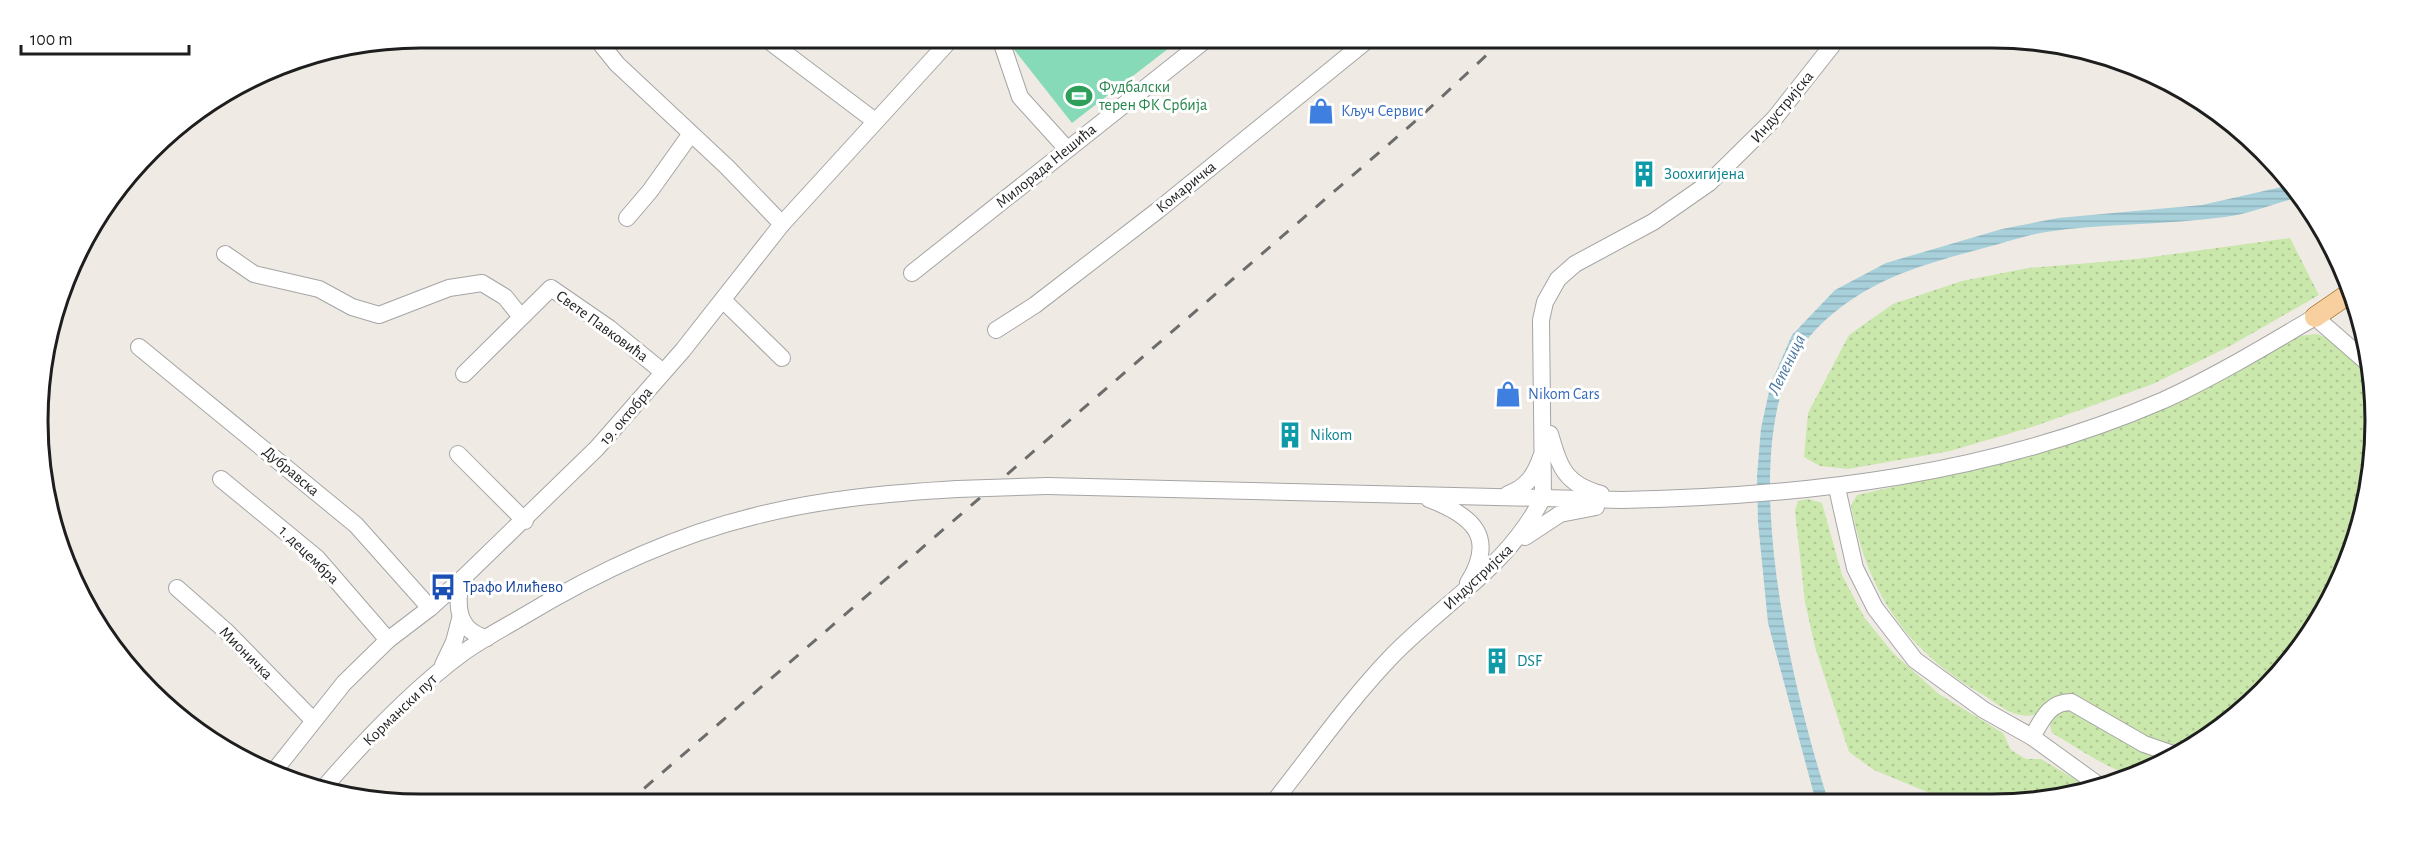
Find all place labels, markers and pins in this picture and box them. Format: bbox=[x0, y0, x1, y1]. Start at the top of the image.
place label: Фудбалски терен ФК Србија bbox=[1098, 79, 1207, 114]
sports icon: Фудбалски терен ФК Србија bbox=[1064, 81, 1094, 111]
shop icon: Кључ Сервис bbox=[1306, 96, 1336, 126]
place label: Кључ Сервис bbox=[1341, 103, 1424, 120]
building icon: Зоохигијена bbox=[1629, 159, 1659, 189]
place label: Зоохигијена bbox=[1664, 166, 1744, 183]
shop icon: Nikom Cars bbox=[1493, 379, 1523, 409]
place label: Nikom Cars bbox=[1528, 386, 1600, 402]
building icon: Nikom bbox=[1275, 420, 1305, 450]
place label: Nikom bbox=[1310, 427, 1352, 443]
bus stop icon: Трафо Илићево bbox=[428, 572, 458, 602]
place label: Трафо Илићево bbox=[463, 579, 563, 595]
building icon: DSF bbox=[1482, 646, 1512, 676]
place label: DSF bbox=[1517, 653, 1543, 669]

